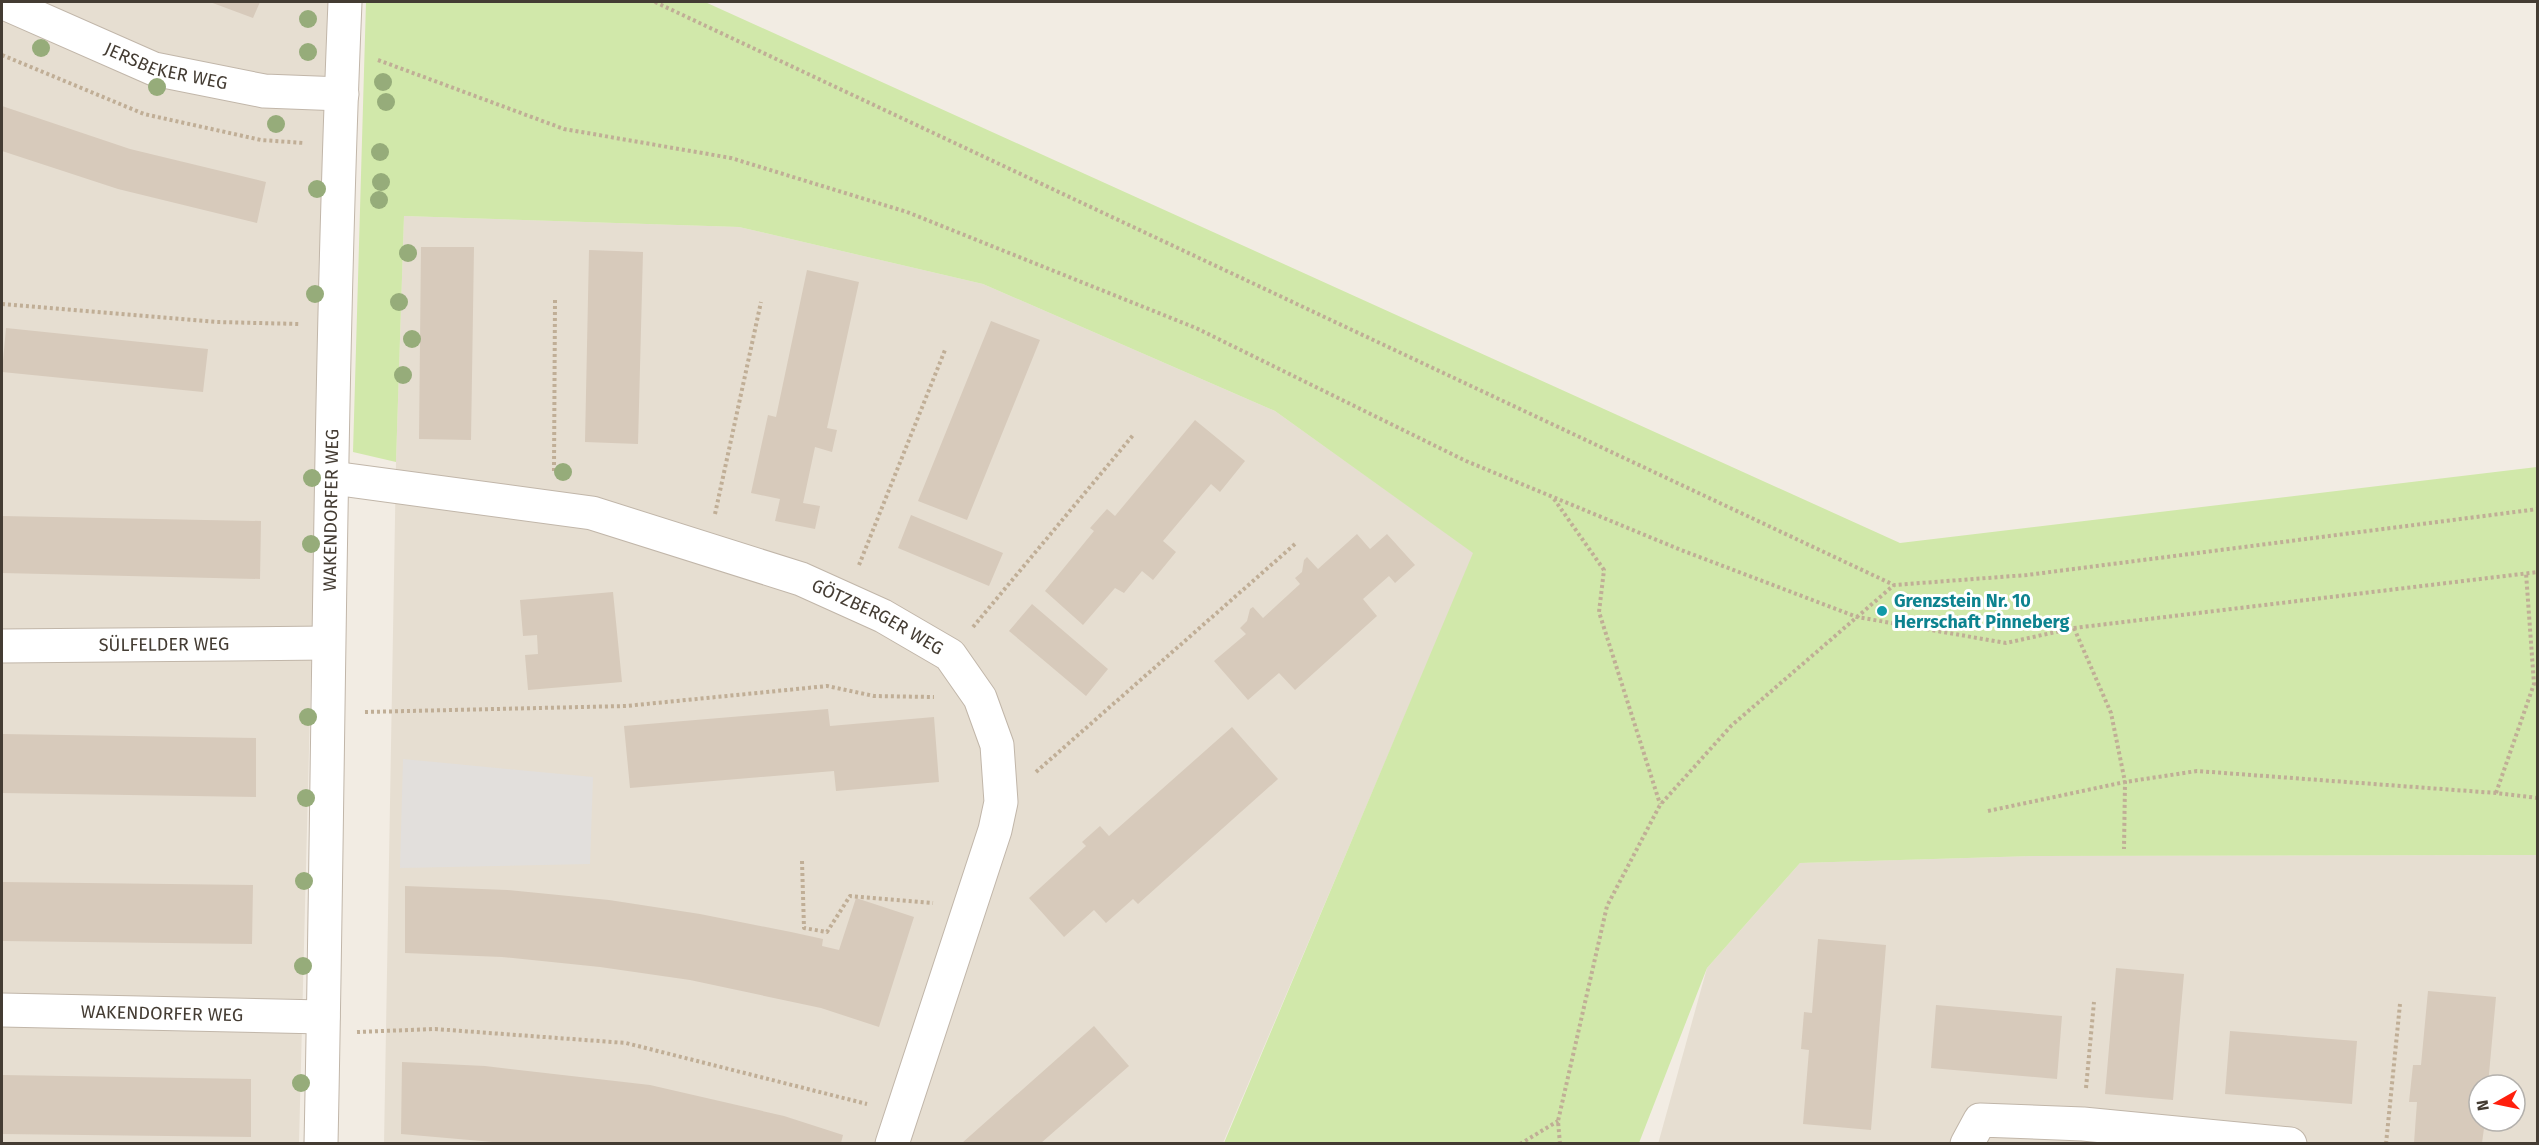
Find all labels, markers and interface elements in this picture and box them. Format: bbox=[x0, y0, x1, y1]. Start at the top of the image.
street label: JERSBEKER WEG bbox=[101, 38, 230, 94]
street label: WAKENDORFER WEG bbox=[319, 429, 344, 591]
street label: GÖTZBERGER WEG bbox=[808, 574, 947, 660]
place label: Grenzstein Nr. 10 Herrschaft Pinneberg bbox=[1894, 590, 2070, 633]
marker: Grenzstein Nr. 10 Herrschaft Pinneberg bbox=[1875, 604, 1889, 618]
street label: SÜLFELDER WEG bbox=[99, 633, 229, 656]
street label: WAKENDORFER WEG bbox=[80, 1001, 243, 1026]
north arrow bbox=[2467, 1073, 2527, 1133]
text: N bbox=[2472, 1099, 2493, 1112]

